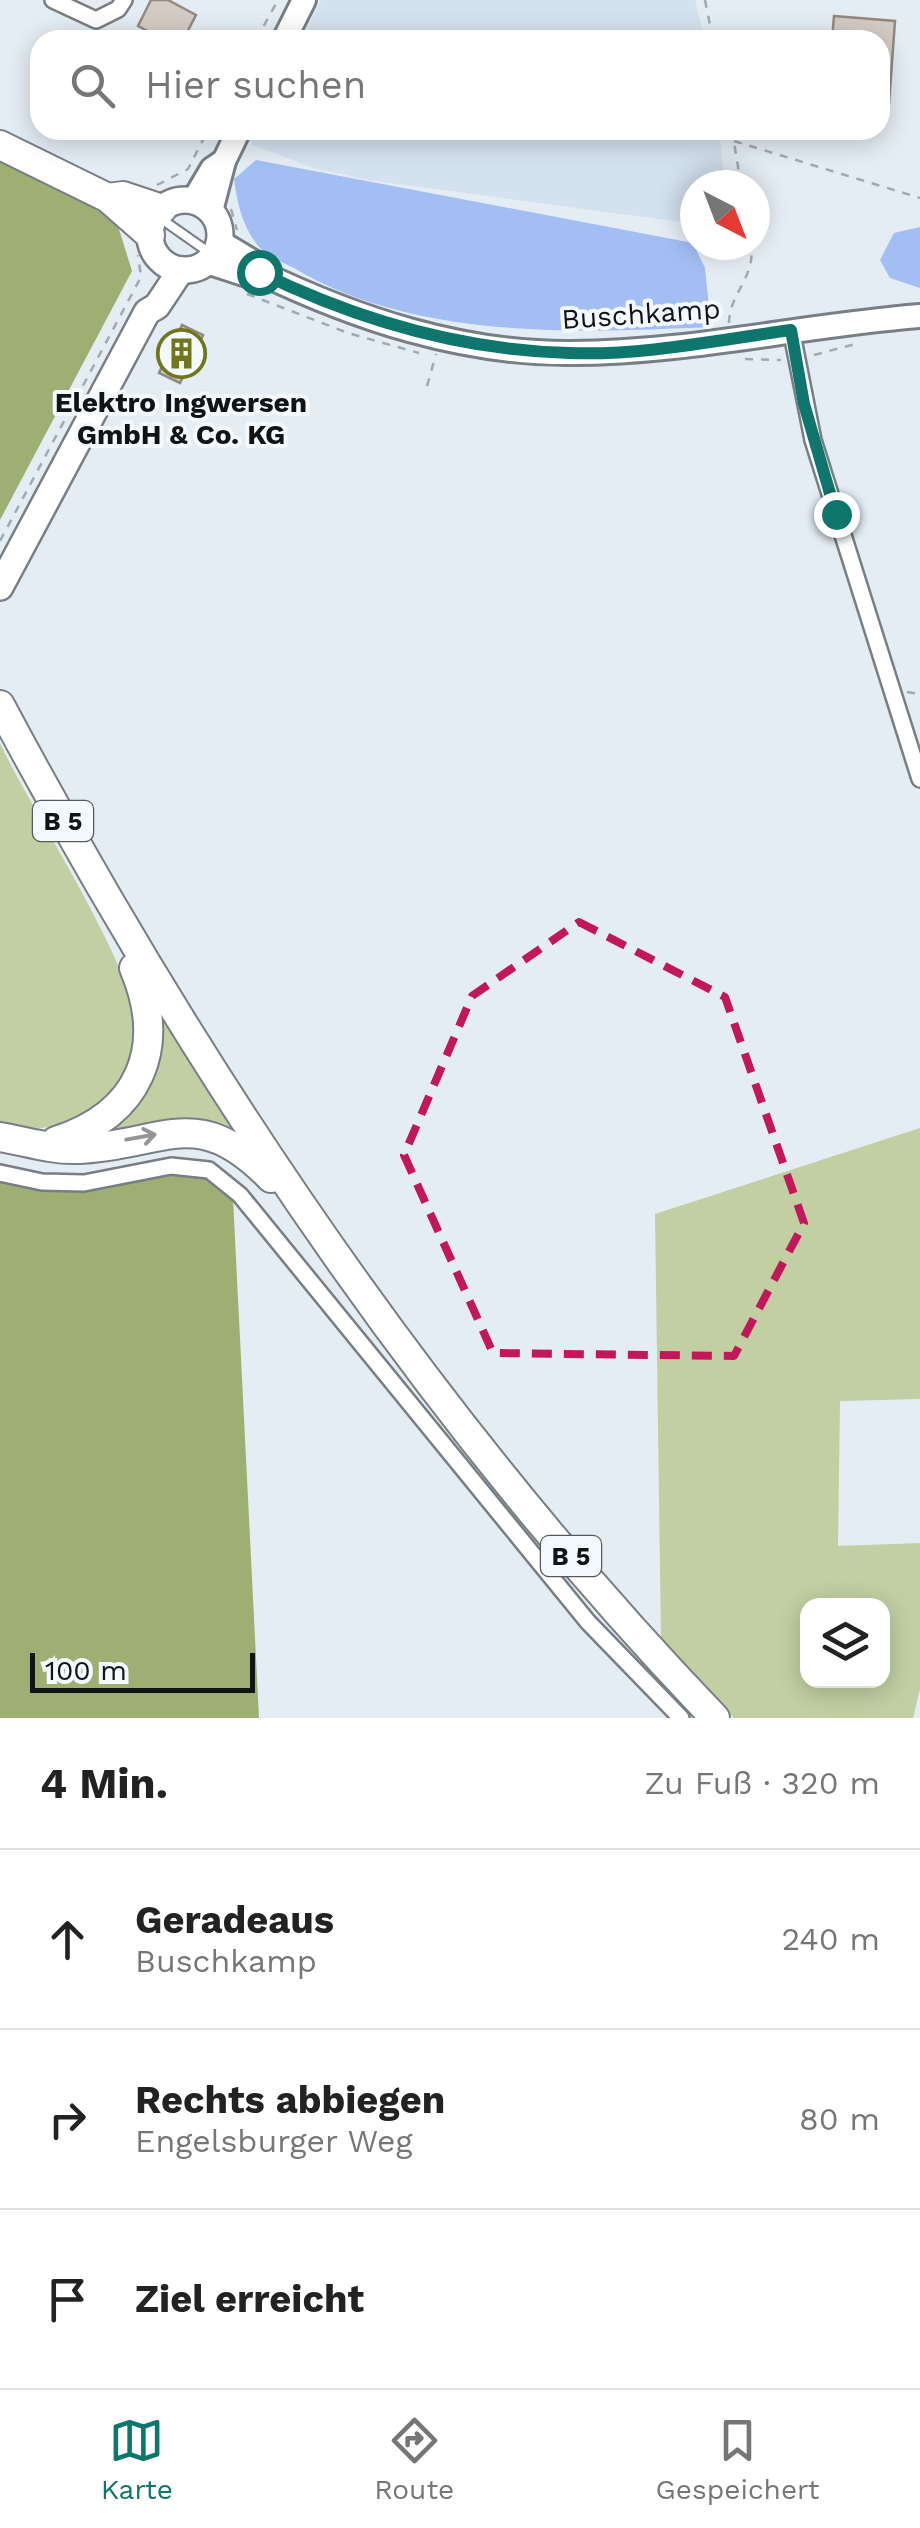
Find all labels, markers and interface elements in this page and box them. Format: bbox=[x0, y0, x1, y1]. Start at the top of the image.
search box bbox=[30, 30, 890, 140]
icon: search bbox=[65, 58, 120, 113]
text: Hier suchen bbox=[145, 63, 366, 107]
north arrow bbox=[680, 170, 770, 260]
route start bbox=[237, 250, 283, 296]
street label: Buschkamp bbox=[561, 292, 721, 336]
building icon: Elektro Ingwersen GmbH & Co. KG bbox=[155, 328, 207, 380]
place label: Elektro Ingwersen GmbH & Co. KG bbox=[55, 386, 307, 451]
route end bbox=[814, 492, 860, 538]
road number: B 5 bbox=[33, 801, 93, 841]
one-way arrow bbox=[124, 1127, 156, 1146]
road number: B 5 bbox=[541, 1536, 601, 1576]
map controls bbox=[800, 1598, 890, 1688]
button: layers bbox=[800, 1598, 890, 1688]
scale bar bbox=[30, 1648, 255, 1692]
text: 100 m bbox=[45, 1654, 127, 1687]
text: 4 Min. bbox=[40, 1759, 168, 1808]
text: Zu Fuß · 320 m bbox=[644, 1764, 880, 1802]
text: Geradeaus bbox=[135, 1898, 334, 1942]
icon: ahead bbox=[40, 1912, 95, 1967]
text: 240 m bbox=[781, 1920, 880, 1958]
text: Buschkamp bbox=[135, 1942, 317, 1980]
text: Rechts abbiegen bbox=[135, 2078, 445, 2122]
icon: right bbox=[40, 2092, 95, 2147]
text: 80 m bbox=[799, 2100, 880, 2138]
text: Engelsburger Weg bbox=[135, 2122, 413, 2160]
icon: arrive bbox=[40, 2272, 95, 2327]
text: Ziel erreicht bbox=[135, 2277, 364, 2321]
tab: Karte bbox=[101, 2413, 173, 2506]
tab: Route bbox=[374, 2413, 454, 2506]
tab: Gespeichert bbox=[656, 2413, 819, 2506]

